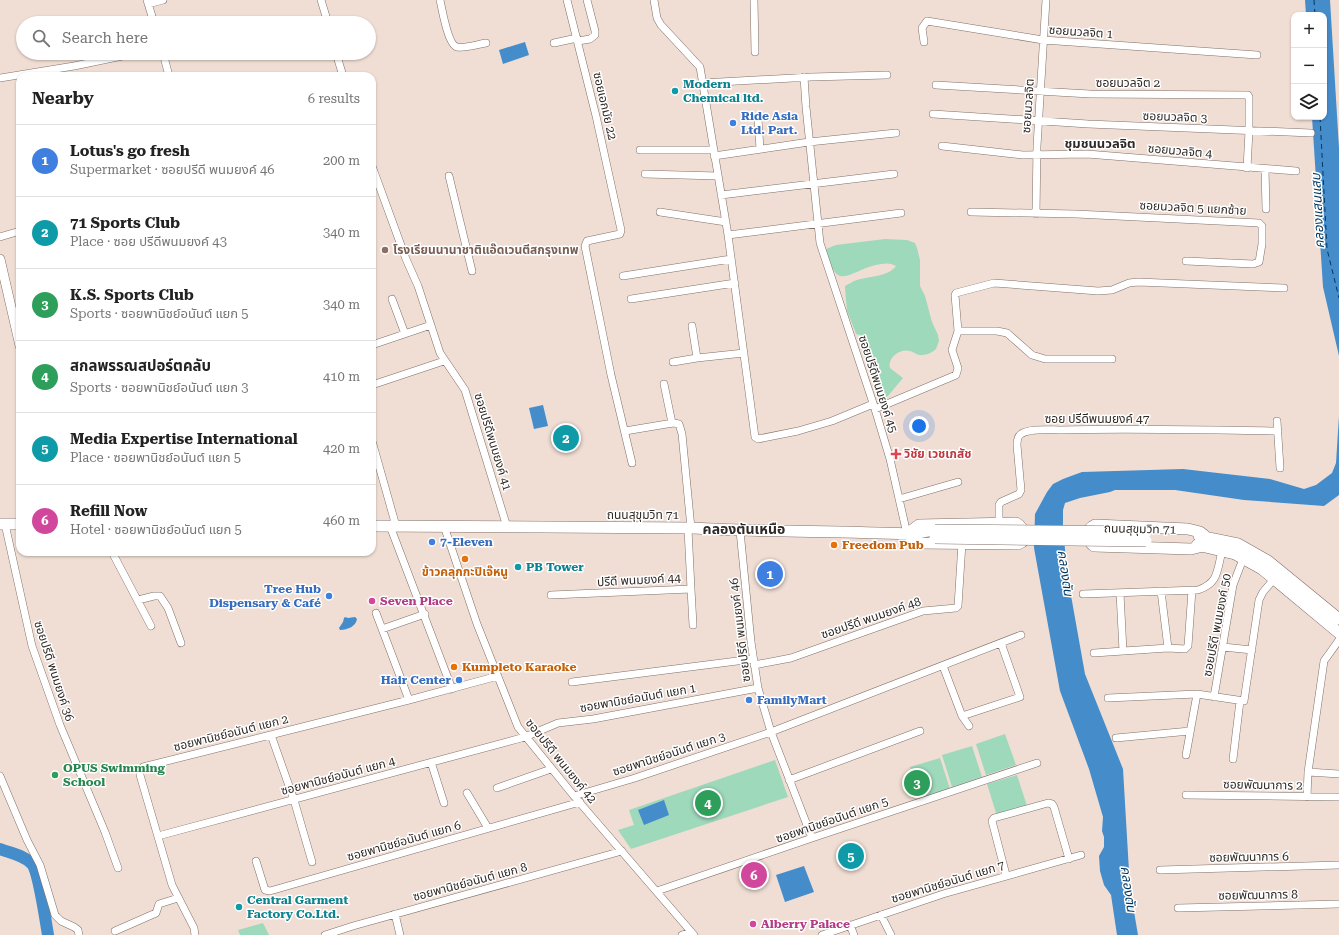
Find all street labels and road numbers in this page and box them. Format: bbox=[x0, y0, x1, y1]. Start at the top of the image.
street label: ซอยนวลจิต 1 bbox=[1048, 23, 1114, 41]
street label: ซอยเอกมัย 22 bbox=[590, 71, 620, 142]
street label: ซอยนวลจิต 2 bbox=[1096, 76, 1161, 90]
street label: ซอยนวลจิต bbox=[1019, 78, 1037, 134]
street label: ซอยนวลจิต 3 bbox=[1142, 109, 1208, 125]
street label: ซอยนวลจิต 4 bbox=[1147, 141, 1213, 161]
street label: ซอยนวลจิต 5 แยกซ้าย bbox=[1139, 198, 1247, 218]
street label: ซอยปรีดีพนมยงค์ 45 bbox=[856, 333, 900, 435]
street label: ซอยปรีดีพนมยงค์ 41 bbox=[471, 391, 515, 493]
street label: ซอย ปรีดีพนมยงค์ 47 bbox=[1045, 412, 1150, 426]
street label: ถนนสุขุมวิท 71 bbox=[607, 508, 679, 522]
street label: ถนนสุขุมวิท 71 bbox=[1104, 521, 1177, 537]
street label: ปรีดี พนมยงค์ 44 bbox=[597, 571, 682, 589]
street label: ซอยปรีดี พนมยงค์ 50 bbox=[1200, 572, 1234, 678]
street label: ซอยปรีดี พนมยงค์ 46 bbox=[727, 577, 753, 683]
street label: ซอยปรีดี พนมยงค์ 48 bbox=[819, 594, 923, 642]
street label: ซอยปรีดี พนมยงค์ 36 bbox=[31, 619, 77, 723]
street label: ซอยพานิชย์อนันต์ แยก 1 bbox=[579, 681, 697, 715]
street label: ซอยพานิชย์อนันต์ แยก 2 bbox=[172, 712, 290, 754]
street label: ซอยปรีดี พนมยงค์ 42 bbox=[523, 716, 600, 806]
street label: ซอยพานิชย์อนันต์ แยก 3 bbox=[611, 729, 727, 779]
street label: ซอยพานิชย์อนันต์ แยก 4 bbox=[279, 754, 397, 798]
street label: ซอยพัฒนาการ 2 bbox=[1223, 777, 1303, 793]
street label: ซอยพานิชย์อนันต์ แยก 5 bbox=[774, 794, 890, 846]
street label: ซอยพานิชย์อนันต์ แยก 6 bbox=[345, 818, 463, 864]
street label: ซอยพัฒนาการ 6 bbox=[1209, 849, 1289, 865]
street label: ซอยพานิชย์อนันต์ แยก 7 bbox=[890, 858, 1007, 906]
street label: ซอยพานิชย์อนันต์ แยก 8 bbox=[411, 860, 529, 904]
street label: ซอยพัฒนาการ 8 bbox=[1218, 887, 1298, 903]

